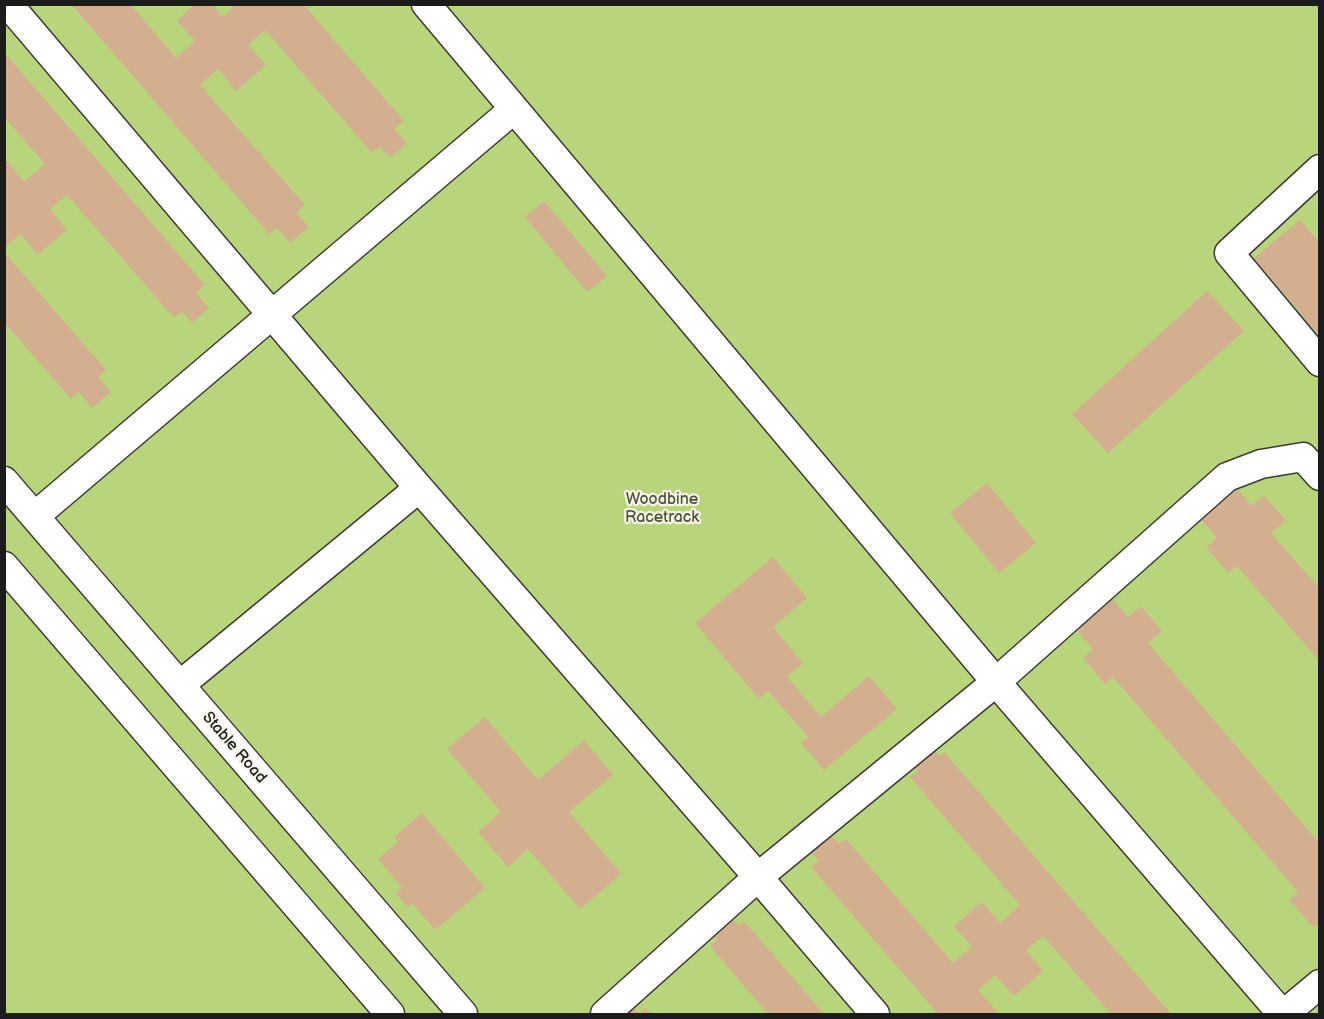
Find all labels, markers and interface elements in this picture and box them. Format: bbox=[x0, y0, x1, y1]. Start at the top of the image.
park label: Woodbine Racetrack bbox=[625, 490, 699, 528]
street label: Stable Road bbox=[198, 708, 270, 788]

